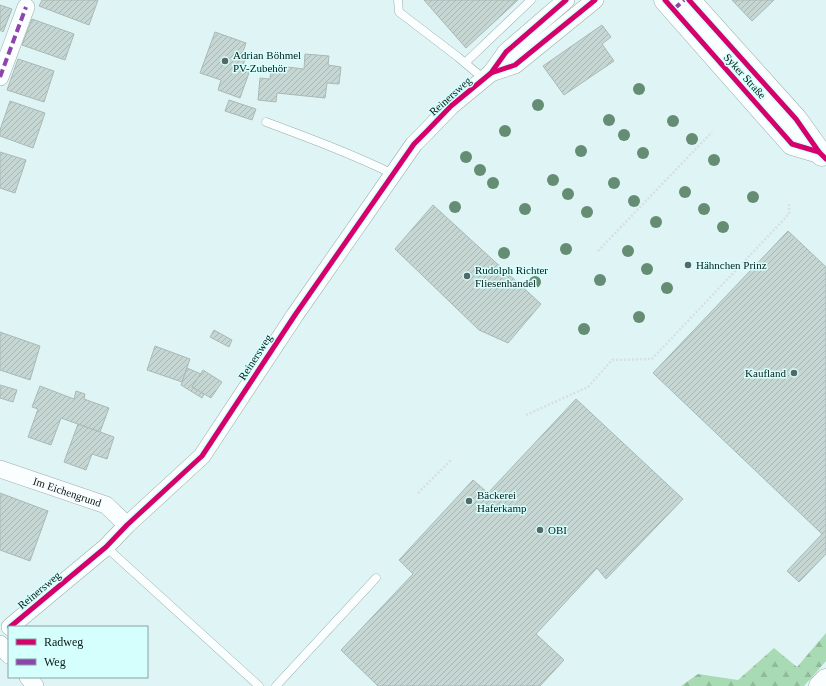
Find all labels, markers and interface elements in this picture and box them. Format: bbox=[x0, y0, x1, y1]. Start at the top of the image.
place label: Adrian Böhmel PV-Zubehör bbox=[233, 49, 301, 74]
street label: Syker Straße bbox=[722, 51, 768, 101]
marker: Adrian Böhmel PV-Zubehör bbox=[220, 56, 230, 66]
street label: Reinersweg bbox=[427, 74, 474, 118]
place label: Hähnchen Prinz bbox=[696, 259, 767, 271]
marker: Hähnchen Prinz bbox=[683, 260, 693, 270]
place label: Rudolph Richter Fliesenhandel bbox=[475, 264, 548, 289]
marker: Rudolph Richter Fliesenhandel bbox=[462, 271, 472, 281]
street label: Reinersweg bbox=[236, 332, 274, 382]
place label: Kaufland bbox=[745, 367, 786, 379]
marker: Kaufland bbox=[789, 368, 799, 378]
street label: Im Eichengrund bbox=[32, 475, 103, 509]
place label: Bäckerei Haferkamp bbox=[477, 489, 527, 514]
marker: Bäckerei Haferkamp bbox=[464, 496, 474, 506]
place label: OBI bbox=[548, 524, 567, 536]
marker: OBI bbox=[535, 525, 545, 535]
street label: Reinersweg bbox=[15, 568, 63, 611]
legend bbox=[8, 626, 148, 678]
text: Radweg bbox=[44, 635, 83, 649]
text: Weg bbox=[44, 655, 66, 669]

